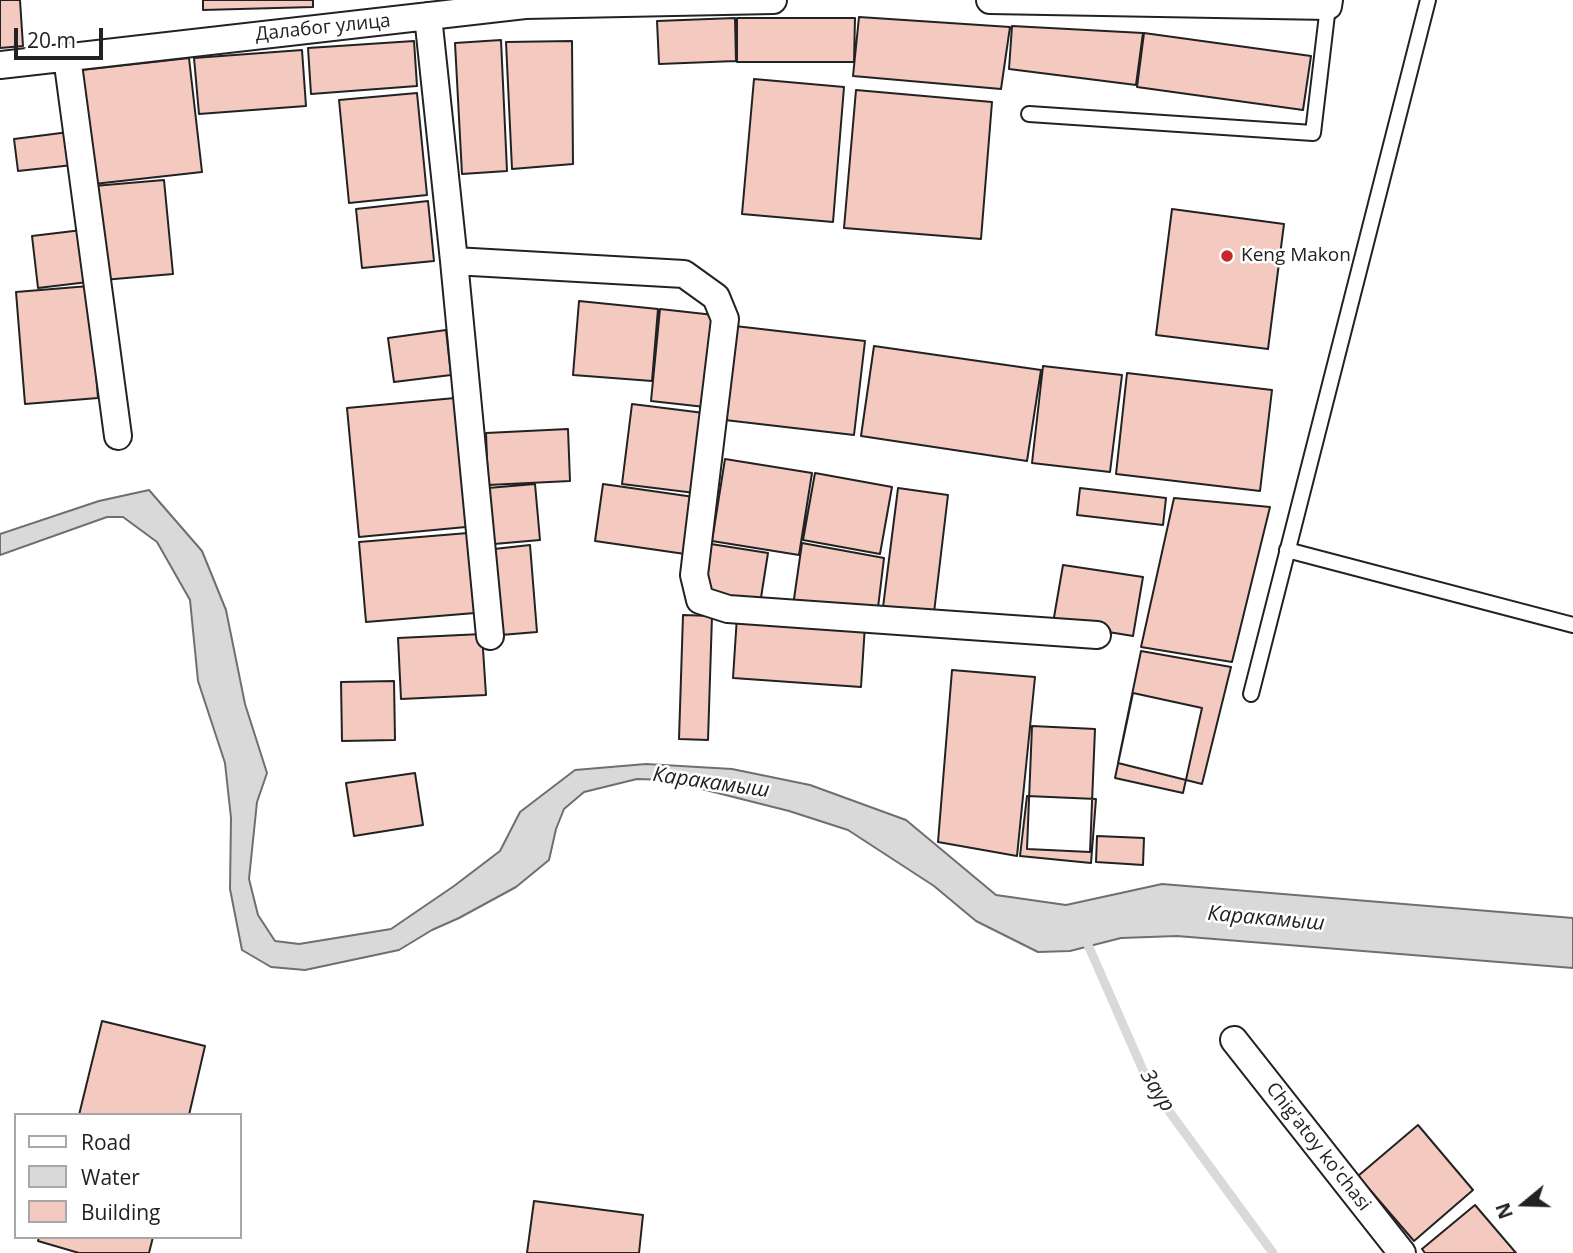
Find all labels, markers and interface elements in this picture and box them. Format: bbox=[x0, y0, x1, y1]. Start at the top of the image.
street label: Далабог улица bbox=[254, 10, 392, 46]
scale bar bbox=[18, 14, 107, 58]
text: 20 m bbox=[27, 26, 76, 54]
place label: Keng Makon bbox=[1241, 245, 1351, 267]
marker: Keng Makon bbox=[1219, 248, 1235, 264]
water label: Каракамыш bbox=[651, 762, 771, 804]
water label: Каракамыш bbox=[1206, 901, 1326, 937]
water label: Заур bbox=[1134, 1065, 1180, 1117]
street label: Chig'atoy ko'chasi bbox=[1261, 1078, 1375, 1216]
legend bbox=[14, 1113, 242, 1239]
text: Road bbox=[81, 1128, 131, 1156]
text: Water bbox=[81, 1163, 140, 1191]
north arrow bbox=[1489, 1169, 1559, 1239]
text: Building bbox=[81, 1198, 160, 1226]
text: N bbox=[1489, 1199, 1519, 1222]

